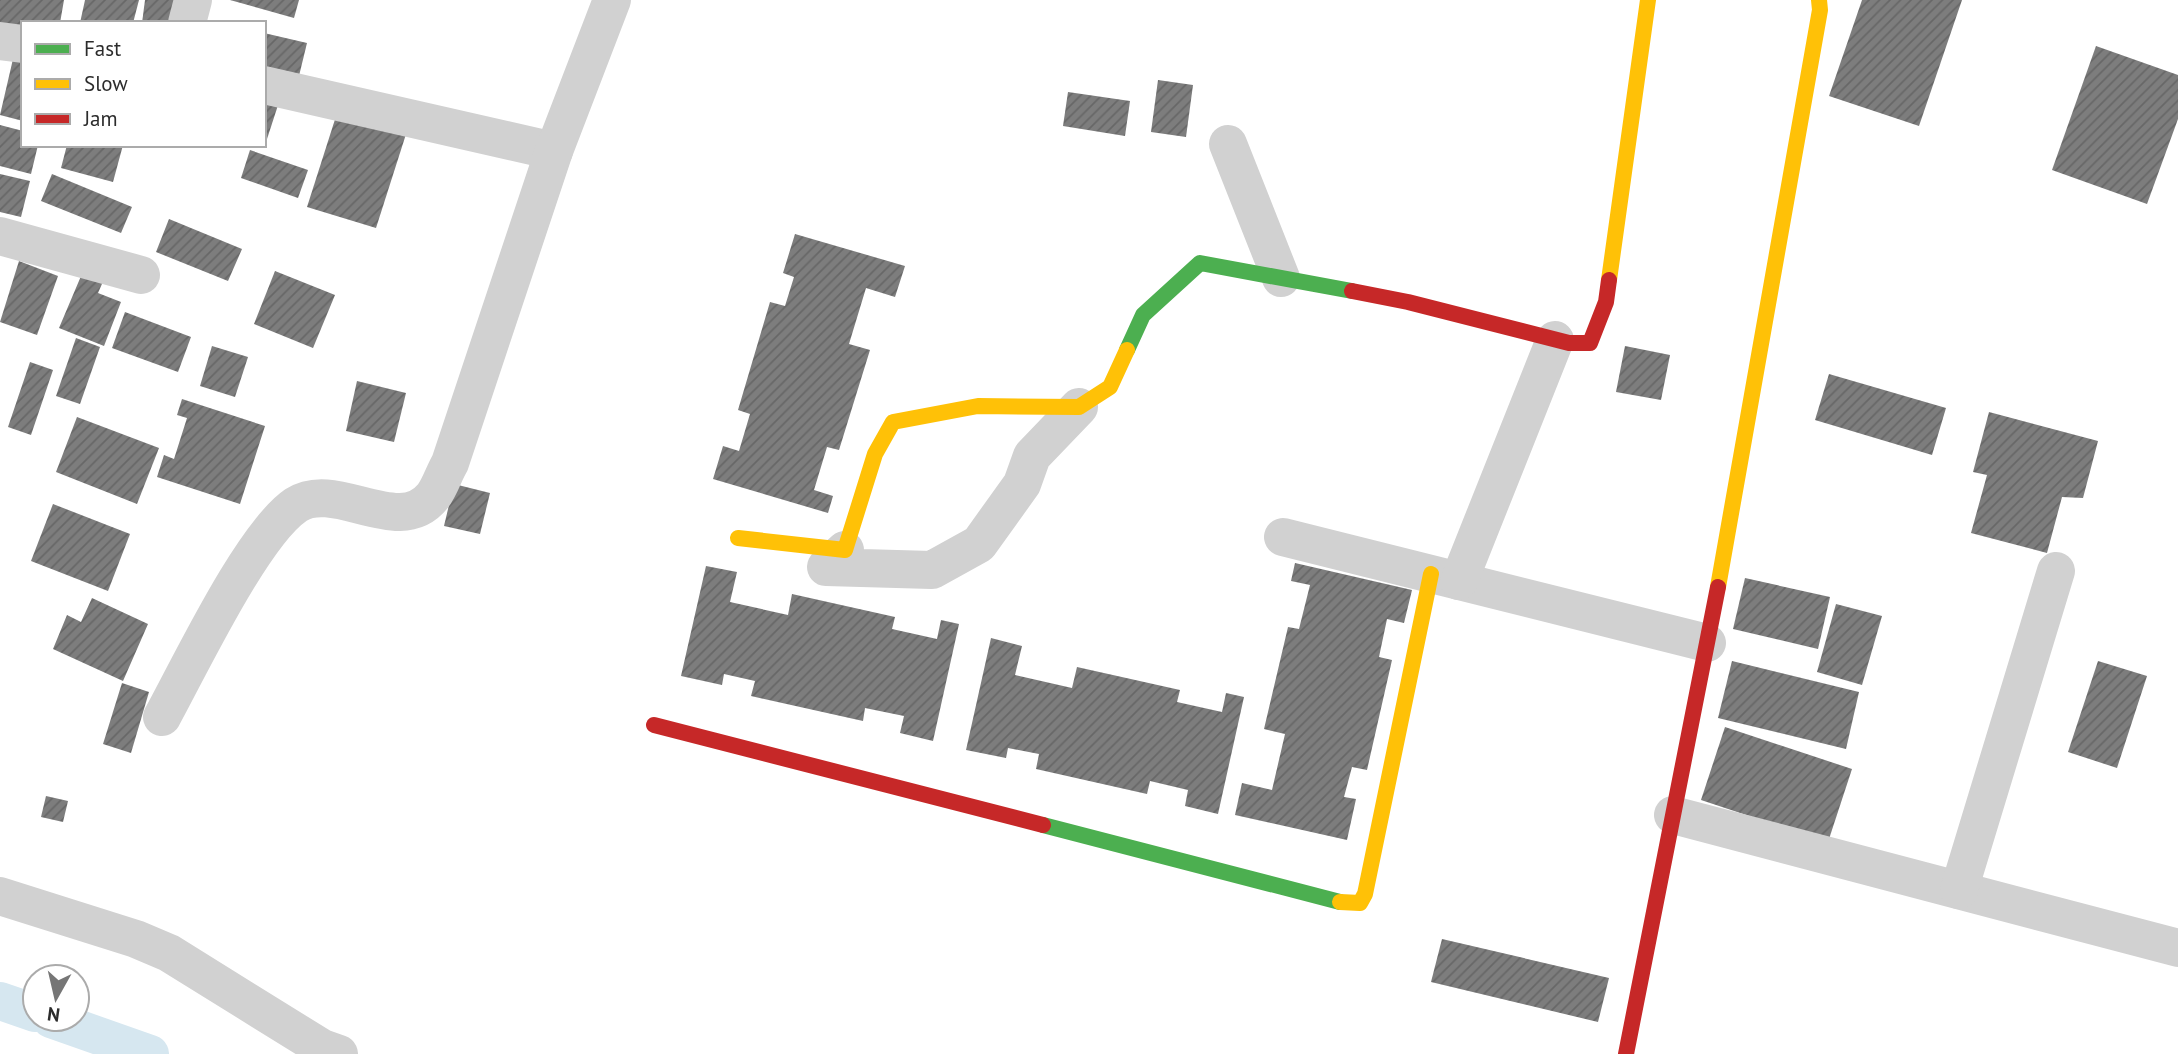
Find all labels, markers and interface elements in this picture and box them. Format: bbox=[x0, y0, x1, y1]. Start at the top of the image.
legend bbox=[21, 21, 266, 147]
text: Fast bbox=[84, 35, 121, 62]
text: Slow bbox=[84, 70, 128, 97]
text: Jam bbox=[83, 105, 118, 132]
north arrow bbox=[21, 963, 91, 1033]
text: N bbox=[46, 1002, 61, 1028]

